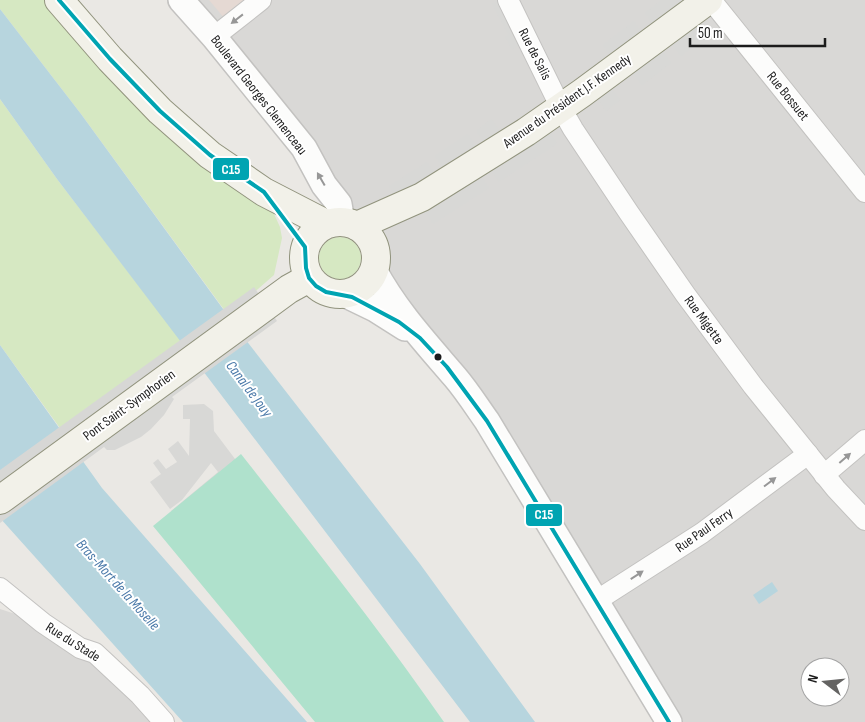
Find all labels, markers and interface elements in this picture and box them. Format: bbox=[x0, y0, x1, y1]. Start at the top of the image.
one-way arrow bbox=[231, 13, 244, 24]
scale bar bbox=[690, 15, 825, 47]
text: 50 m bbox=[698, 24, 723, 43]
street label: Rue de Salis bbox=[515, 25, 555, 83]
street label: Boulevard Georges Clemenceau bbox=[207, 32, 311, 158]
street label: Avenue du Président J.F. Kennedy bbox=[499, 50, 635, 152]
street label: Rue Bossuet bbox=[763, 68, 813, 124]
line badge: C15 bbox=[212, 157, 250, 181]
text: C15 bbox=[222, 161, 240, 178]
one-way arrow bbox=[316, 173, 325, 186]
street label: Rue Migette bbox=[681, 292, 727, 348]
unlabelled marker bbox=[433, 352, 443, 362]
water label: Canal de Jouy bbox=[222, 357, 277, 422]
street label: Pont Saint-Symphorien bbox=[80, 366, 178, 444]
one-way arrow bbox=[838, 452, 851, 463]
one-way arrow bbox=[763, 476, 776, 487]
line badge: C15 bbox=[525, 503, 563, 527]
street label: Rue Paul Ferry bbox=[672, 504, 737, 556]
text: C15 bbox=[535, 506, 553, 523]
water label: Bras-Mort de la Moselle bbox=[72, 536, 164, 635]
one-way arrow bbox=[631, 570, 644, 580]
street label: Rue du Stade bbox=[43, 619, 103, 665]
north arrow bbox=[800, 657, 850, 707]
text: N bbox=[804, 673, 822, 684]

